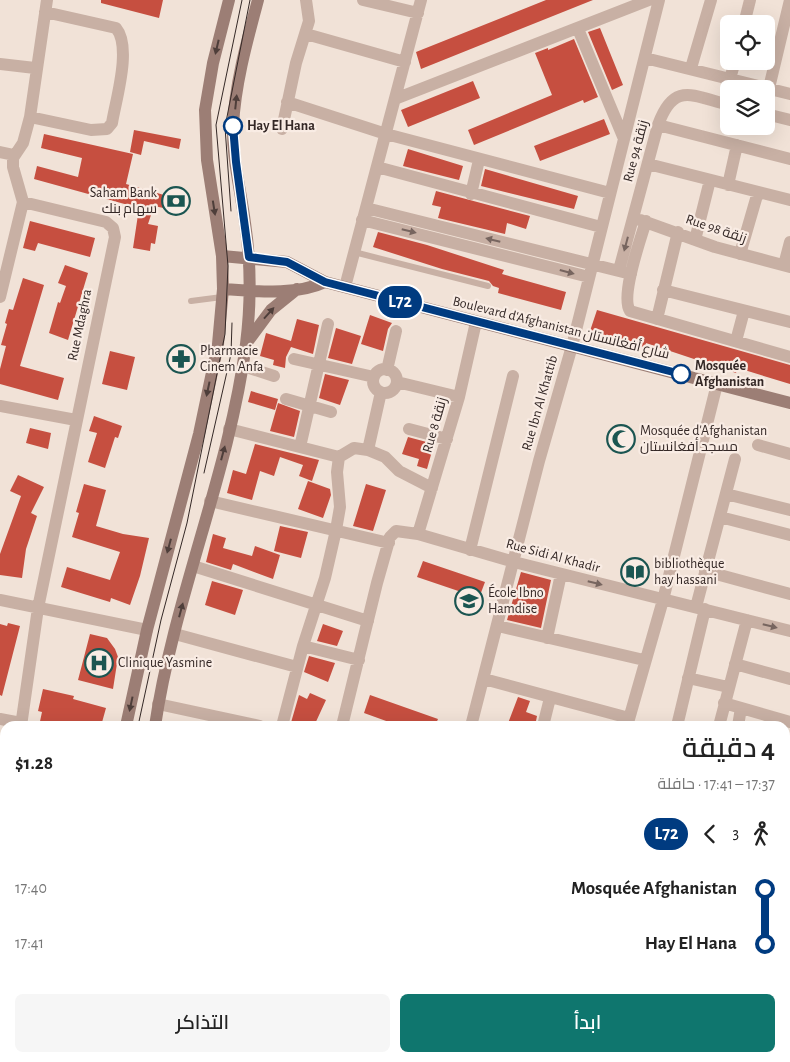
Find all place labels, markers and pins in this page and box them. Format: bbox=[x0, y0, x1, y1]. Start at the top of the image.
marker: Hay El Hana bbox=[223, 116, 243, 136]
place label: Hay El Hana bbox=[247, 119, 315, 133]
place label: Saham Bank سهام بنك bbox=[90, 186, 158, 218]
bank icon: Saham Bank سهام بنك bbox=[161, 186, 191, 216]
pharmacy icon: Pharmacie Cinem Anfa bbox=[166, 344, 196, 374]
place label: Pharmacie Cinem Anfa bbox=[200, 344, 264, 374]
place label: Mosquée Afghanistan bbox=[695, 359, 764, 389]
marker: Mosquée Afghanistan bbox=[671, 364, 691, 384]
mosque icon: Mosquée d'Afghanistan مسجد أفغانستان bbox=[606, 424, 636, 454]
place label: Mosquée d'Afghanistan مسجد أفغانستان bbox=[640, 424, 767, 454]
library icon: bibliothèque hay hassani bbox=[620, 557, 650, 587]
place label: bibliothèque hay hassani bbox=[654, 557, 724, 587]
place label: École Ibno Hamdise bbox=[488, 583, 544, 616]
school or university icon: École Ibno Hamdise bbox=[454, 586, 484, 616]
hospital icon: Clinique Yasmine bbox=[84, 648, 114, 678]
place label: Clinique Yasmine bbox=[118, 656, 212, 670]

